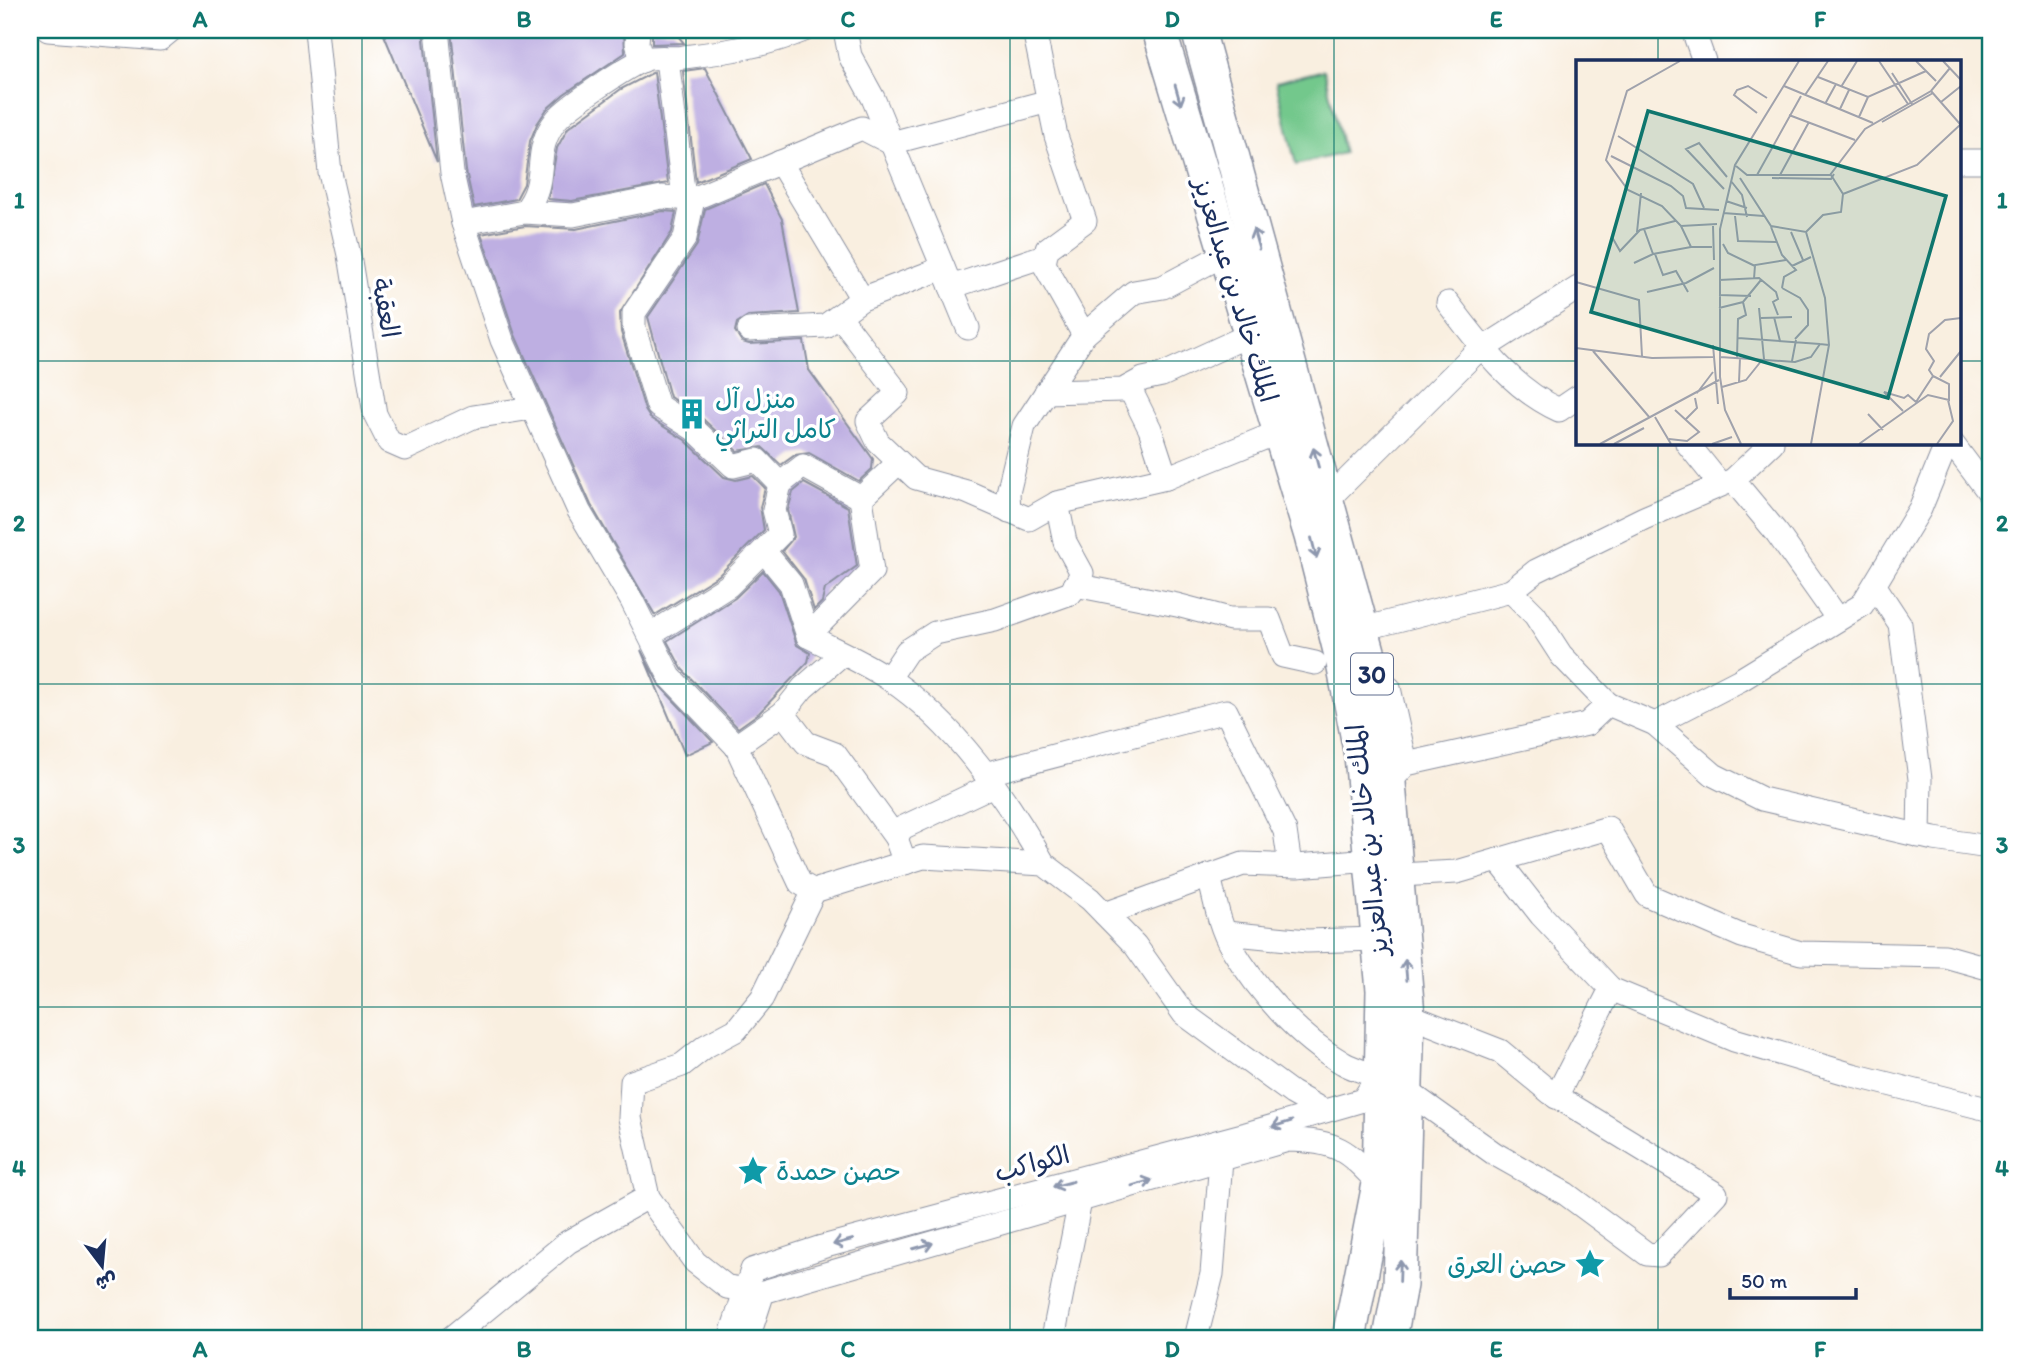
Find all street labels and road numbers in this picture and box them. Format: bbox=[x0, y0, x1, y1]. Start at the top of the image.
street label: الملك خالد بن عبدالعزيز bbox=[1186, 172, 1285, 406]
street label: العقبة bbox=[365, 275, 407, 341]
road number: 30 bbox=[1351, 654, 1393, 694]
street label: الملك خالد بن عبدالعزيز bbox=[1339, 722, 1395, 960]
street label: الكواكب bbox=[991, 1138, 1073, 1188]

